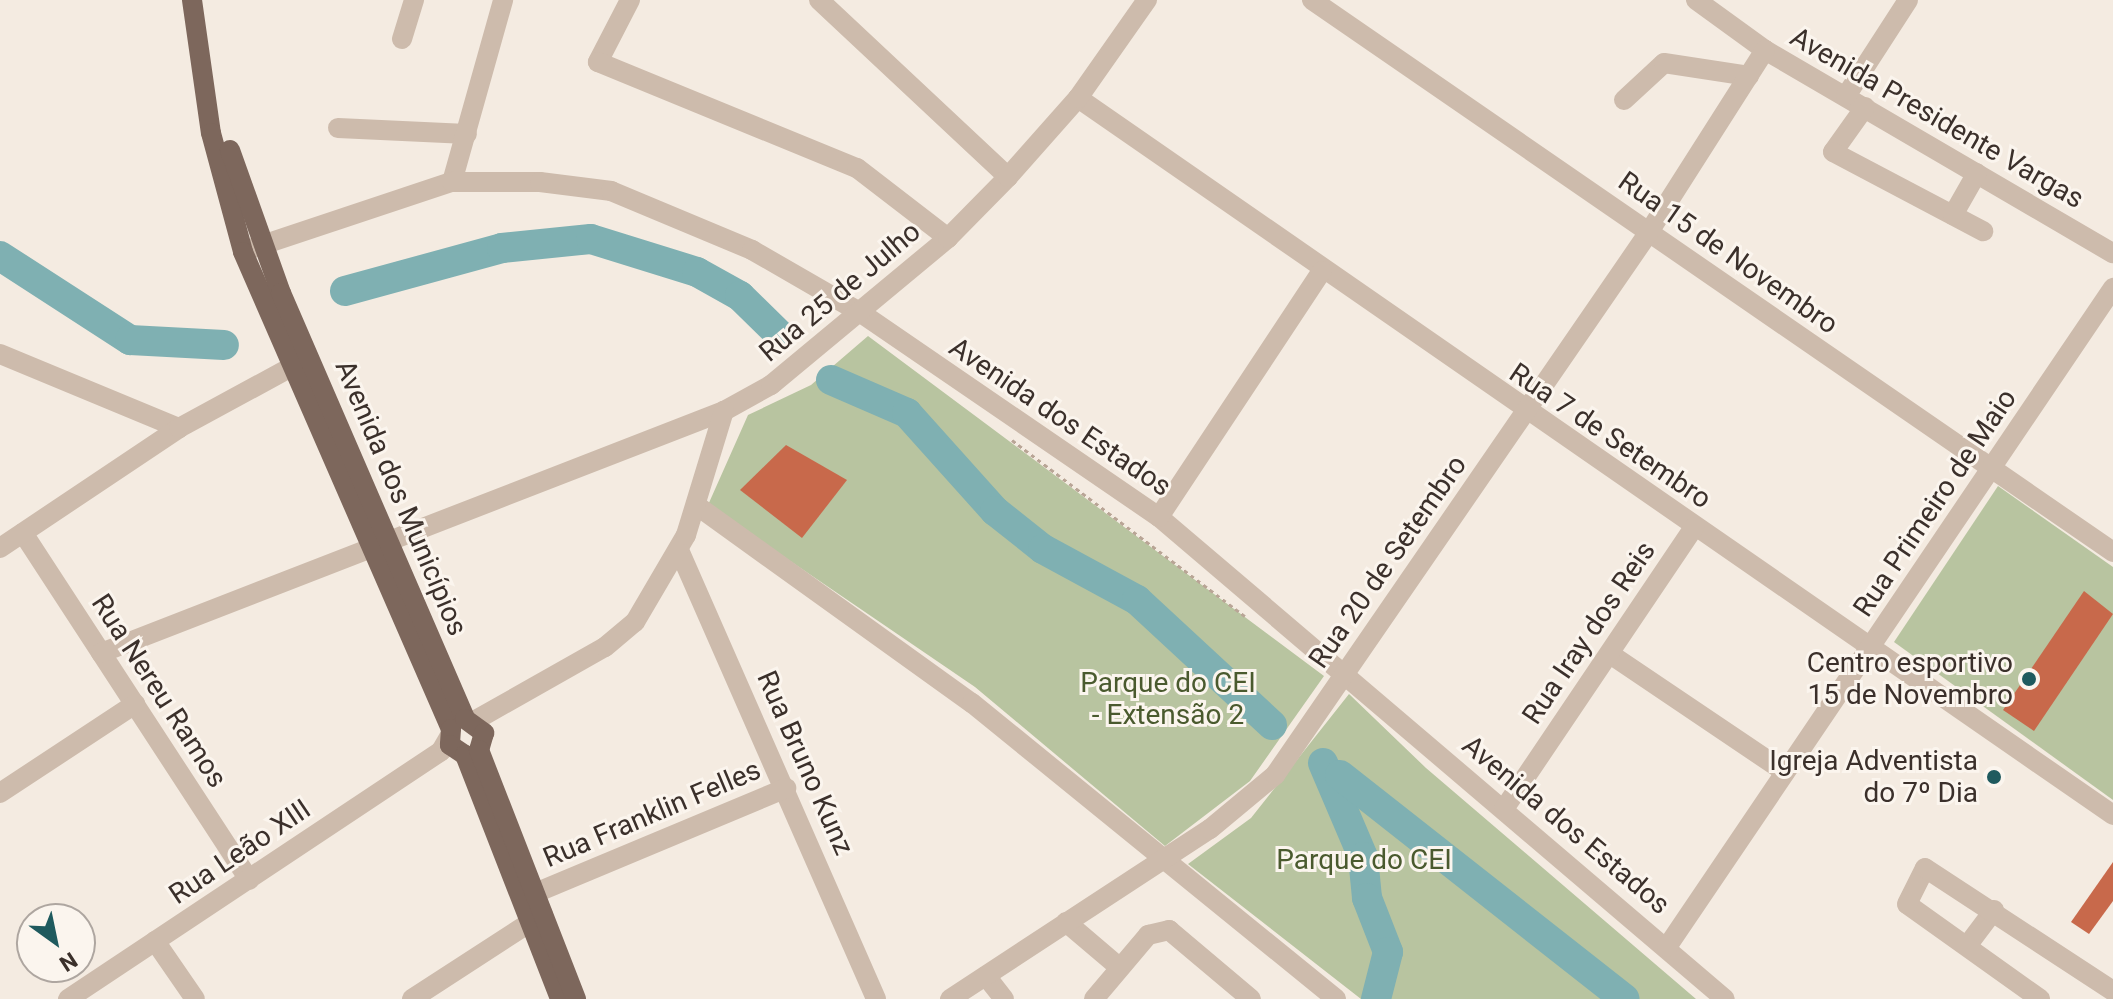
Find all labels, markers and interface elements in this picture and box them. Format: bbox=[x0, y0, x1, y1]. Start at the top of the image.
street label: Avenida Presidente Vargas bbox=[1784, 20, 2090, 216]
street label: Rua 15 de Novembro bbox=[1612, 165, 1844, 341]
street label: Rua 25 de Julho bbox=[753, 215, 927, 369]
street label: Avenida dos Estados bbox=[943, 330, 1177, 504]
street label: Avenida dos Municípios bbox=[328, 355, 474, 641]
street label: Rua 7 de Setembro bbox=[1503, 356, 1717, 516]
street label: Rua Primeiro de Maio bbox=[1846, 383, 2024, 623]
street label: Rua 20 de Setembro bbox=[1302, 449, 1474, 675]
street label: Rua Iray dos Reis bbox=[1515, 535, 1663, 731]
street label: Rua Nereu Ramos bbox=[84, 588, 234, 794]
place label: Centro esportivo 15 de Novembro bbox=[1807, 646, 2013, 712]
street label: Rua Bruno Kunz bbox=[749, 666, 861, 860]
park label: Parque do CEI - Extensão 2 bbox=[1080, 666, 1256, 732]
marker: Centro esportivo 15 de Novembro bbox=[2020, 670, 2038, 688]
street label: Avenida dos Estados bbox=[1456, 729, 1676, 921]
place label: Igreja Adventista do 7º Dia bbox=[1769, 744, 1978, 810]
street label: Rua Franklin Felles bbox=[538, 753, 766, 875]
marker: Igreja Adventista do 7º Dia bbox=[1985, 768, 2003, 786]
street label: Rua Leão XIII bbox=[163, 792, 317, 912]
park label: Parque do CEI bbox=[1276, 843, 1452, 877]
north arrow bbox=[16, 903, 96, 983]
text: N bbox=[55, 947, 82, 977]

